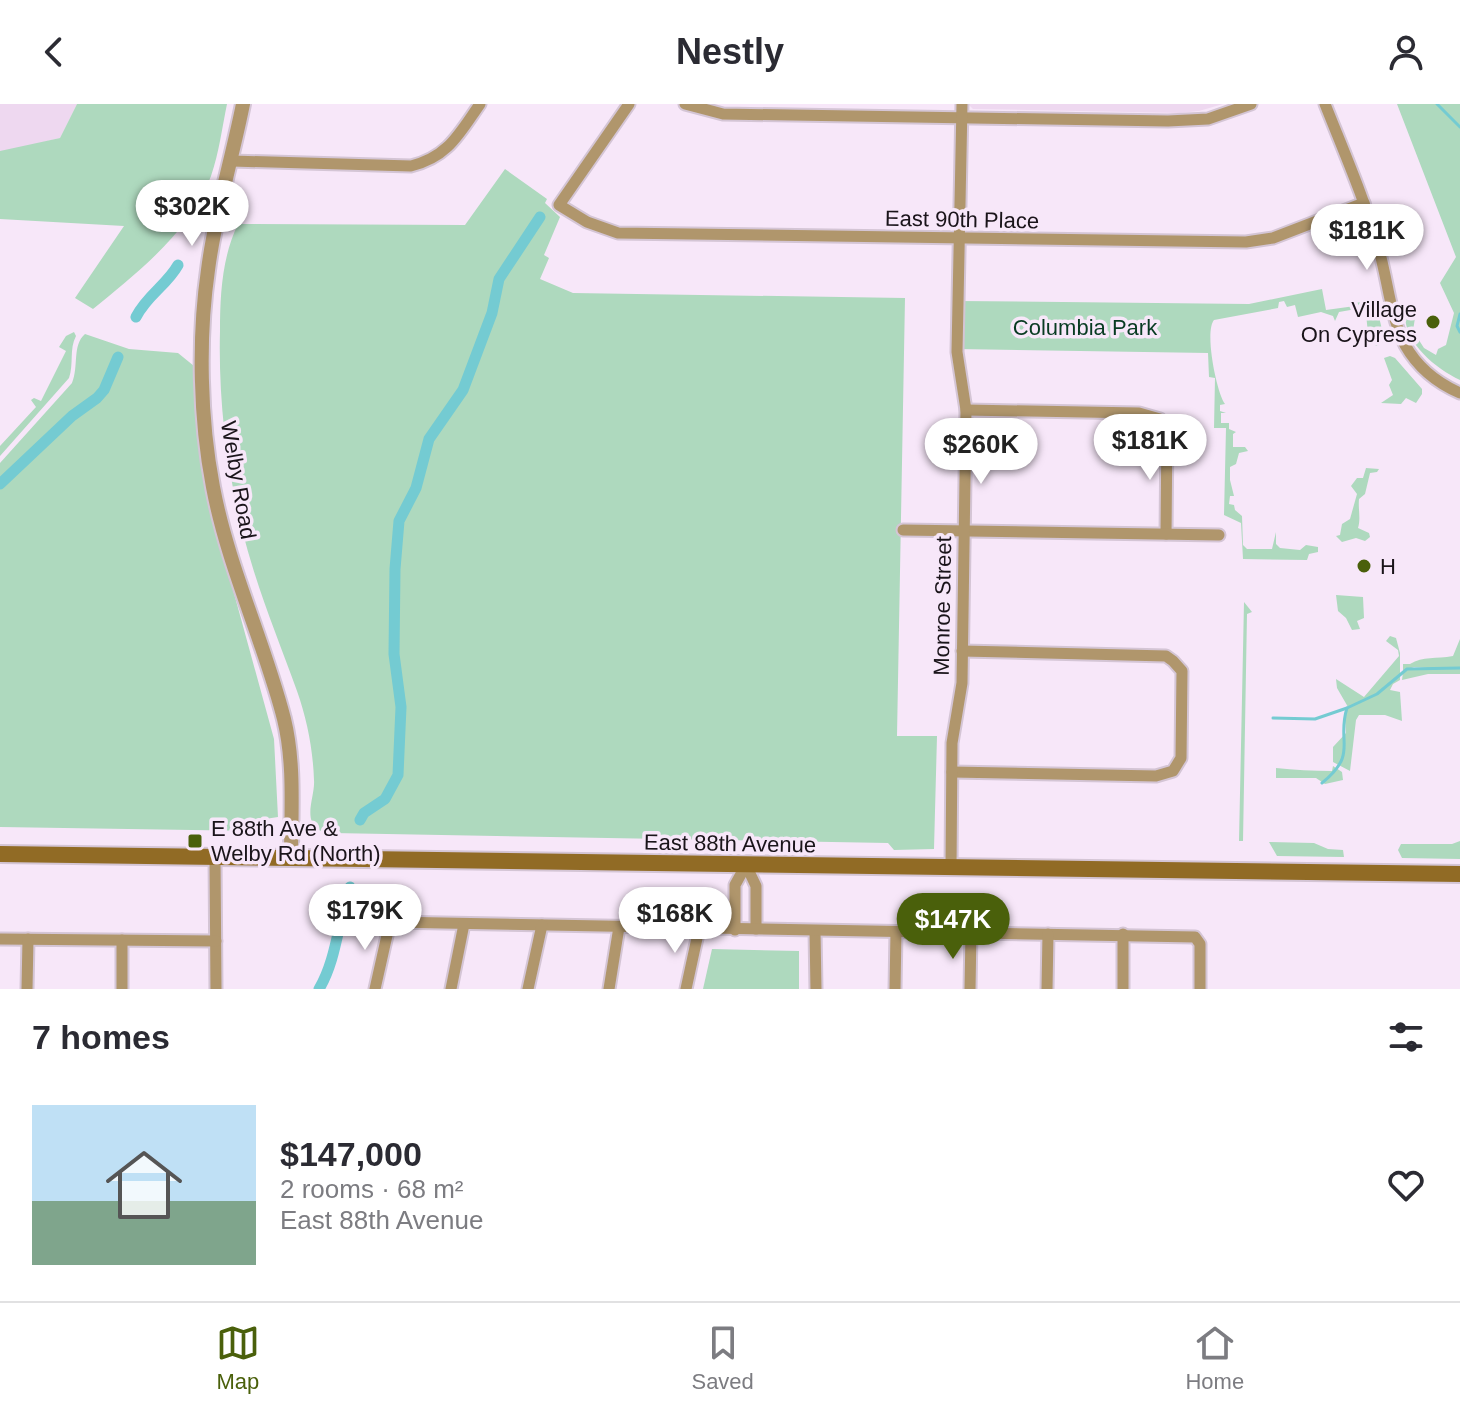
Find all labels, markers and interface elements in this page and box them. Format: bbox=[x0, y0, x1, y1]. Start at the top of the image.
icon: back bbox=[32, 30, 76, 74]
icon: person bbox=[1384, 30, 1428, 74]
text: Nestly bbox=[676, 31, 784, 72]
pin: $302K bbox=[136, 180, 248, 248]
text: $302K bbox=[154, 191, 230, 221]
pin: $181K bbox=[1311, 204, 1423, 272]
street label: East 90th Place bbox=[885, 206, 1039, 233]
text: $181K bbox=[1329, 215, 1405, 245]
place label: Village On Cypress bbox=[1301, 297, 1417, 347]
marker: Village On Cypress bbox=[1424, 313, 1442, 331]
park label: Columbia Park bbox=[1013, 315, 1158, 340]
pin: $181K bbox=[1094, 414, 1206, 482]
pin: $260K bbox=[925, 418, 1037, 486]
street label: Welby Road bbox=[216, 419, 261, 541]
text: $181K bbox=[1112, 425, 1188, 455]
text: $260K bbox=[943, 429, 1019, 459]
street label: Monroe Street bbox=[929, 536, 956, 676]
place label: H bbox=[1380, 554, 1396, 579]
marker: H bbox=[1355, 557, 1373, 575]
place label: E 88th Ave & Welby Rd (North) bbox=[211, 816, 381, 866]
street label: East 88th Avenue bbox=[644, 830, 816, 857]
marker: E 88th Ave & Welby Rd (North) bbox=[186, 832, 204, 850]
pin: $179K bbox=[309, 884, 421, 952]
pin: $168K bbox=[619, 887, 731, 955]
pin: $147K bbox=[897, 893, 1009, 961]
text: $179K bbox=[327, 895, 403, 925]
text: $168K bbox=[637, 898, 713, 928]
text: $147K bbox=[915, 904, 991, 934]
icon: filters bbox=[1384, 1015, 1428, 1059]
text: 7 homes bbox=[32, 1018, 170, 1056]
text: $147,000 bbox=[280, 1135, 422, 1173]
icon: home bbox=[96, 1137, 192, 1233]
icon: heart bbox=[1384, 1163, 1428, 1207]
text: 2 rooms · 68 m² bbox=[280, 1174, 464, 1204]
text: East 88th Avenue bbox=[280, 1205, 483, 1235]
tab: Map bbox=[216, 1321, 260, 1395]
tab: Saved bbox=[691, 1321, 754, 1395]
tab: Home bbox=[1185, 1321, 1244, 1395]

